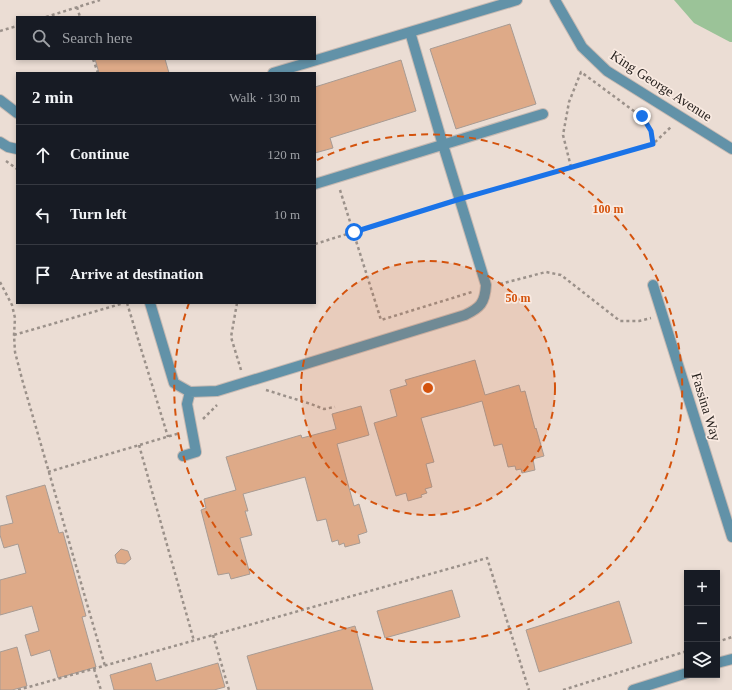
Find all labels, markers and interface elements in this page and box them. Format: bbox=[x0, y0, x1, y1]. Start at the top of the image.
search box bbox=[16, 16, 316, 60]
icon: search bbox=[30, 27, 52, 49]
text: Search here bbox=[62, 30, 132, 46]
street label: King George Avenue bbox=[608, 48, 714, 124]
text: 2 min bbox=[32, 88, 73, 107]
text: Walk · 130 m bbox=[229, 90, 300, 105]
route end bbox=[633, 107, 651, 125]
icon: ahead bbox=[32, 144, 54, 166]
text: Continue bbox=[70, 146, 129, 162]
text: 120 m bbox=[267, 147, 300, 162]
text: 100 m bbox=[593, 202, 624, 216]
icon: left bbox=[32, 204, 54, 226]
text: Turn left bbox=[70, 206, 127, 222]
text: 10 m bbox=[274, 207, 300, 222]
route start bbox=[345, 223, 363, 241]
icon: arrive bbox=[32, 264, 54, 286]
text: Arrive at destination bbox=[70, 266, 203, 282]
text: 50 m bbox=[506, 291, 531, 305]
street label: Fassina Way bbox=[689, 371, 723, 443]
centre of rings bbox=[421, 381, 435, 395]
map controls bbox=[684, 570, 720, 678]
button: + bbox=[684, 570, 720, 606]
button: − bbox=[684, 606, 720, 642]
button: layers bbox=[684, 642, 720, 678]

